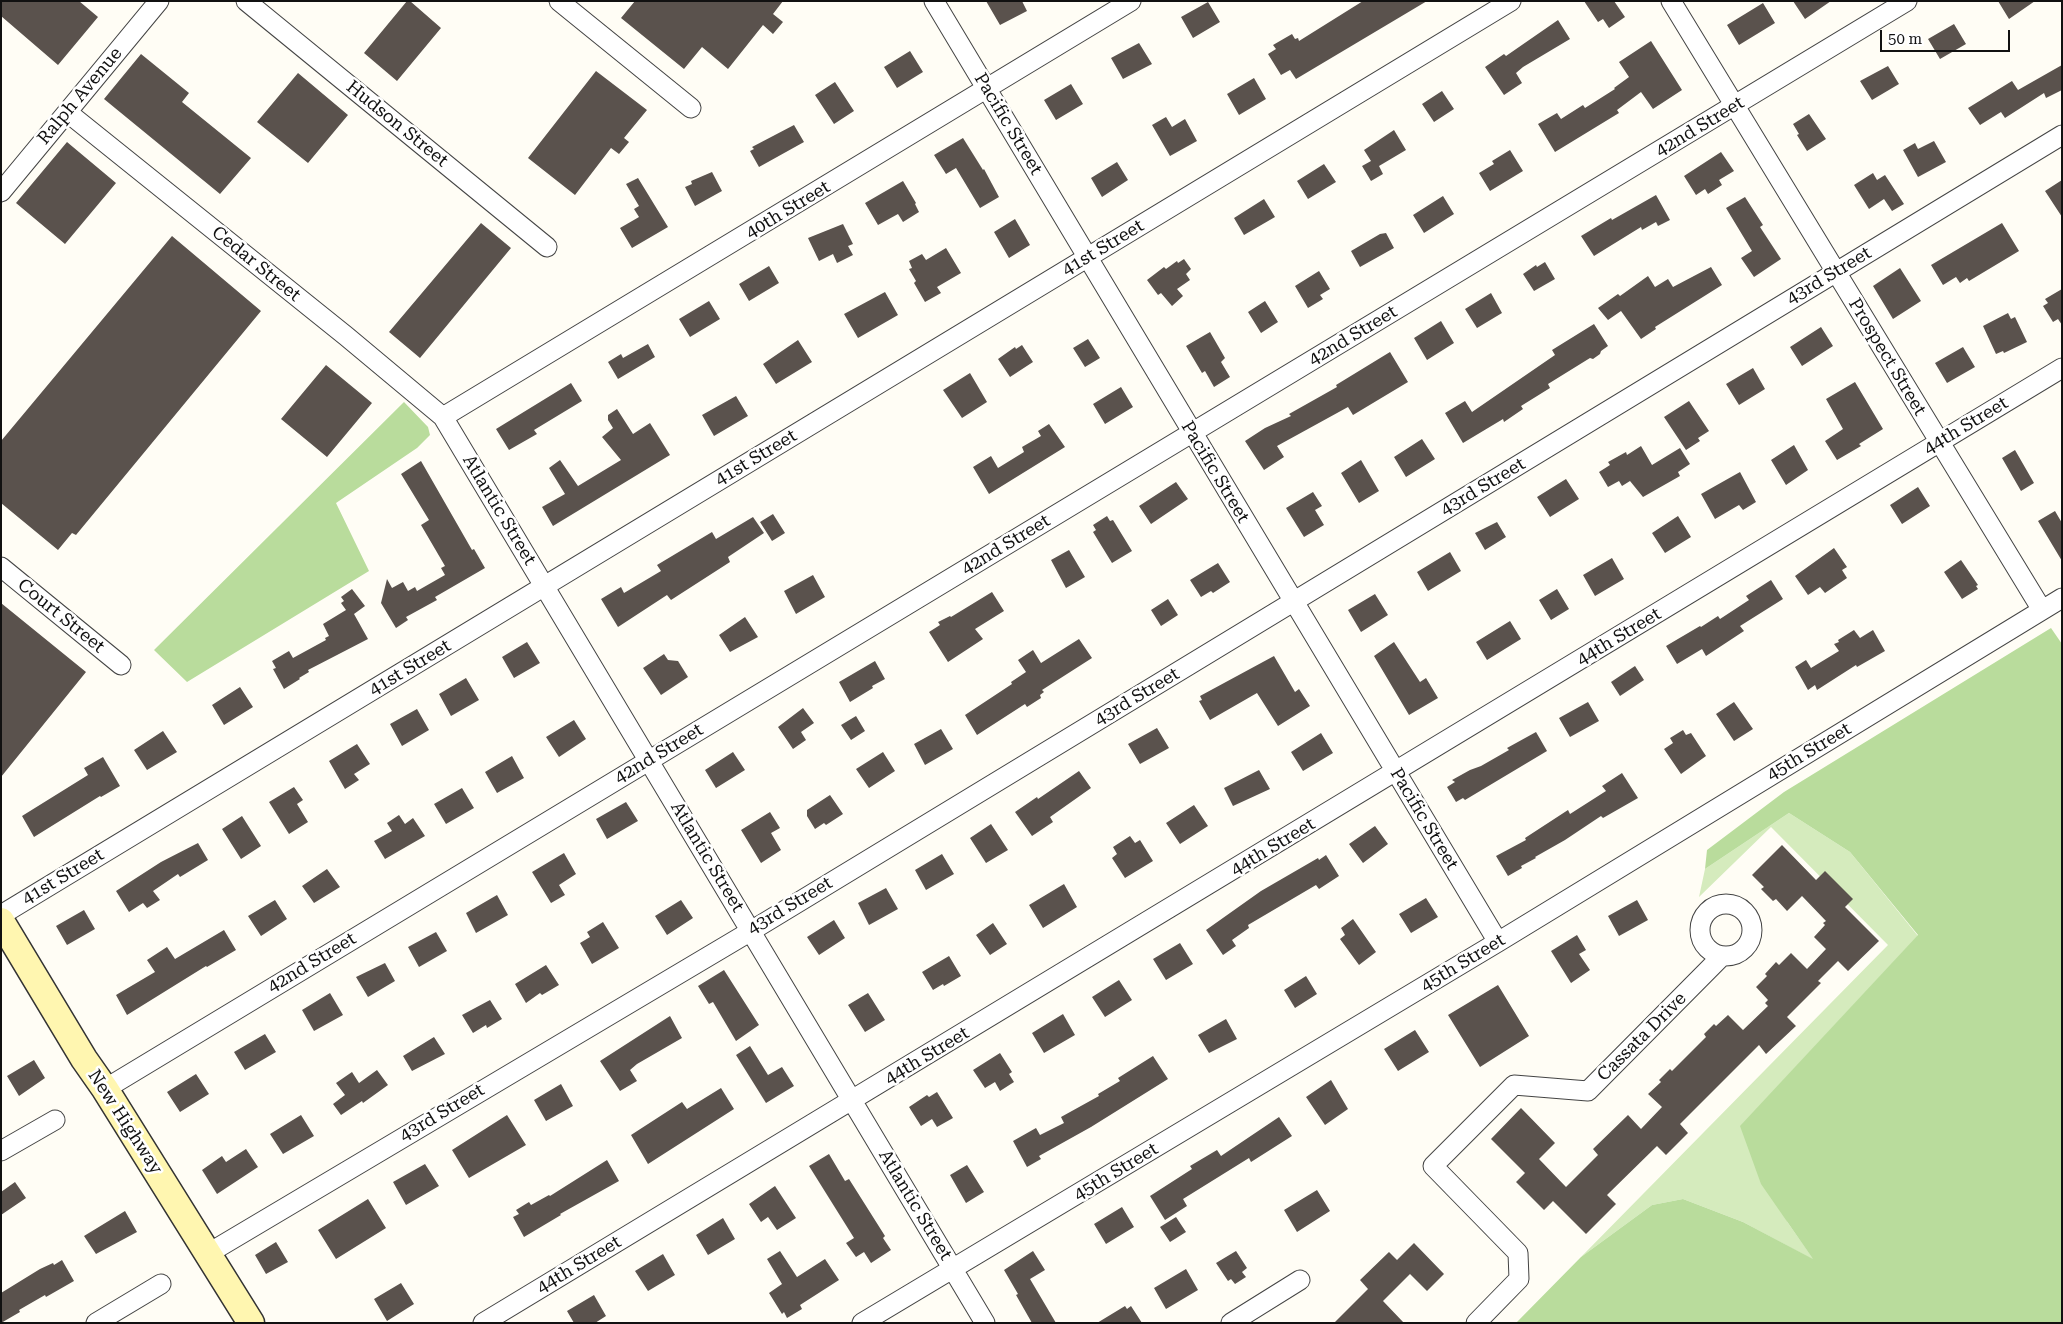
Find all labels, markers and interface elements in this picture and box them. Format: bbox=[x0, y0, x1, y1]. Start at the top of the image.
scale bar bbox=[1883, 20, 2013, 52]
text: 50 m bbox=[1888, 30, 1922, 48]
street label: Ralph Avenue bbox=[33, 43, 127, 149]
street label: Pacific Street bbox=[969, 69, 1047, 179]
street label: Hudson Street bbox=[342, 76, 452, 172]
street label: 42nd Street bbox=[1652, 92, 1748, 162]
street label: 40th Street bbox=[742, 176, 834, 244]
street label: 41st Street bbox=[1058, 215, 1148, 281]
street label: Cedar Street bbox=[207, 222, 305, 306]
street label: 43rd Street bbox=[1783, 242, 1875, 310]
street label: Prospect Street bbox=[1843, 294, 1931, 420]
street label: 42nd Street bbox=[1305, 301, 1401, 371]
street label: 44th Street bbox=[1920, 392, 2012, 460]
street label: Pacific Street bbox=[1176, 417, 1254, 527]
street label: 41st Street bbox=[711, 425, 801, 491]
street label: Atlantic Street bbox=[458, 451, 540, 569]
street label: 43rd Street bbox=[1437, 453, 1529, 521]
street label: 42nd Street bbox=[958, 510, 1054, 580]
street label: Court Street bbox=[13, 574, 109, 658]
street label: 44th Street bbox=[1573, 603, 1665, 671]
street label: 41st Street bbox=[365, 635, 455, 701]
street label: 43rd Street bbox=[1091, 663, 1183, 731]
street label: 45th Street bbox=[1763, 718, 1855, 786]
street label: 42nd Street bbox=[611, 719, 707, 789]
street label: Pacific Street bbox=[1385, 764, 1463, 874]
street label: Atlantic Street bbox=[666, 798, 748, 916]
street label: 44th Street bbox=[1227, 813, 1319, 881]
street label: 41st Street bbox=[18, 844, 108, 910]
street label: 43rd Street bbox=[744, 872, 836, 940]
street label: 42nd Street bbox=[264, 928, 360, 998]
street label: 45th Street bbox=[1417, 929, 1509, 997]
street label: Cassata Drive bbox=[1593, 988, 1691, 1086]
street label: 44th Street bbox=[881, 1022, 973, 1090]
street label: New Highway bbox=[83, 1066, 167, 1178]
street label: 43rd Street bbox=[396, 1079, 488, 1147]
street label: 45th Street bbox=[1070, 1138, 1162, 1206]
street label: Atlantic Street bbox=[874, 1146, 956, 1264]
street label: 44th Street bbox=[533, 1231, 625, 1299]

